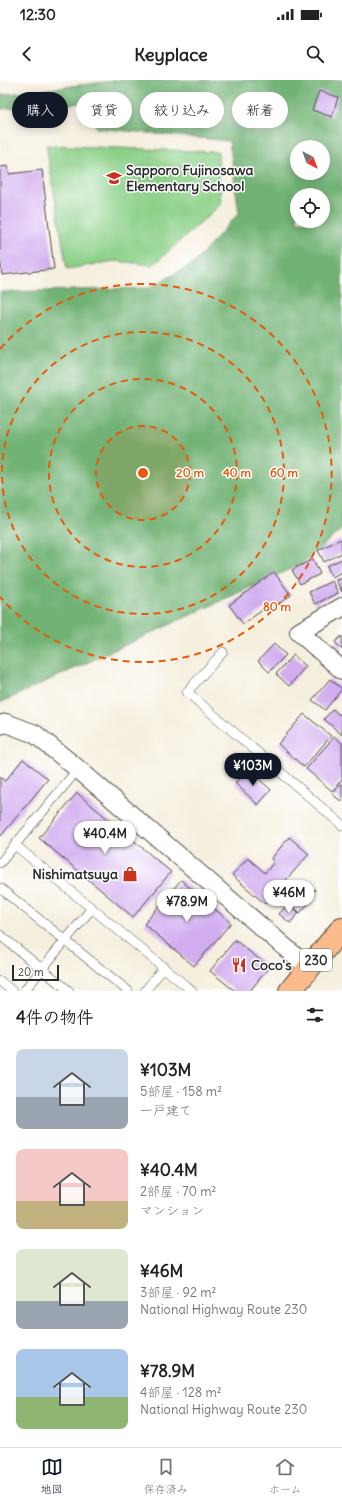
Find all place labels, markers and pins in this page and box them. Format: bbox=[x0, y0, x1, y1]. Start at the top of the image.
place label: Sapporo Fujinosawa Elementary School bbox=[126, 161, 254, 195]
school or university icon: Sapporo Fujinosawa Elementary School bbox=[105, 169, 123, 187]
centre of rings bbox=[136, 466, 150, 480]
pin: ¥103M bbox=[225, 753, 281, 787]
pin: ¥40.4M bbox=[72, 821, 138, 855]
place label: Nishimatsuya bbox=[32, 865, 118, 883]
shop icon: Nishimatsuya bbox=[121, 865, 139, 883]
pin: ¥46M bbox=[265, 880, 313, 914]
pin: ¥78.9M bbox=[154, 889, 220, 923]
restaurant icon: Coco's bbox=[230, 956, 248, 974]
place label: Coco's bbox=[251, 956, 292, 974]

